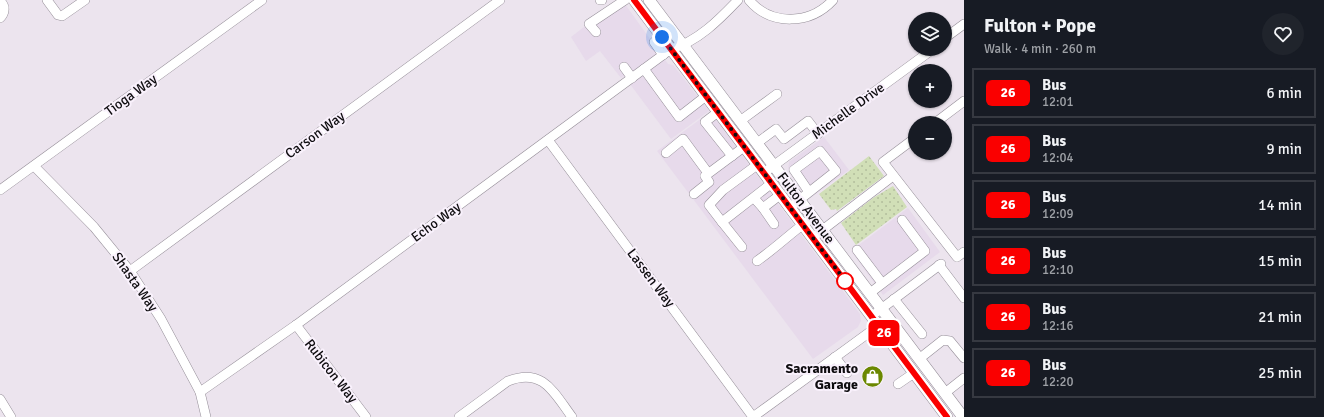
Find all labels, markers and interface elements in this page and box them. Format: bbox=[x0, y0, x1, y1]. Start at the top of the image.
map controls bbox=[908, 12, 952, 160]
button: layers bbox=[908, 12, 952, 56]
button: heart bbox=[1262, 13, 1304, 55]
text: Fulton + Pope bbox=[984, 14, 1096, 38]
your location bbox=[652, 27, 672, 47]
text: Walk · 4 min · 260 m bbox=[984, 41, 1096, 57]
button: + bbox=[908, 64, 952, 108]
street label: Tioga Way bbox=[102, 70, 161, 120]
text: Bus bbox=[1042, 76, 1066, 94]
street label: Michelle Drive bbox=[808, 79, 888, 143]
text: 26 bbox=[1000, 84, 1016, 101]
text: 6 min bbox=[1266, 84, 1302, 102]
text: 12:01 bbox=[1042, 94, 1074, 110]
street label: Carson Way bbox=[282, 107, 349, 162]
button: − bbox=[908, 116, 952, 160]
text: Bus bbox=[1042, 132, 1066, 150]
text: 26 bbox=[1000, 140, 1016, 157]
text: 9 min bbox=[1266, 140, 1302, 158]
text: 12:04 bbox=[1042, 150, 1074, 166]
street label: Fulton Avenue bbox=[774, 169, 838, 247]
text: Bus bbox=[1042, 188, 1066, 206]
text: 26 bbox=[1000, 196, 1016, 213]
text: 14 min bbox=[1258, 196, 1302, 214]
street label: Echo Way bbox=[408, 198, 464, 246]
text: 12:09 bbox=[1042, 206, 1074, 222]
text: Bus bbox=[1042, 244, 1066, 262]
street label: Lassen Way bbox=[623, 245, 679, 311]
street label: Shasta Way bbox=[108, 249, 162, 315]
text: 26 bbox=[1000, 252, 1016, 269]
text: 15 min bbox=[1258, 252, 1302, 270]
text: 12:10 bbox=[1042, 262, 1074, 278]
unlabelled marker bbox=[836, 272, 854, 290]
text: Bus bbox=[1042, 300, 1066, 318]
text: 26 bbox=[1000, 308, 1016, 325]
text: 21 min bbox=[1258, 308, 1302, 326]
text: 12:16 bbox=[1042, 318, 1074, 334]
line badge: 26 bbox=[866, 320, 902, 346]
text: 26 bbox=[876, 324, 892, 341]
street label: Rubicon Way bbox=[301, 336, 361, 407]
text: Bus bbox=[1042, 356, 1066, 374]
place label: Sacramento Garage bbox=[785, 360, 858, 393]
shop icon: Sacramento Garage bbox=[860, 363, 886, 389]
text: 26 bbox=[1000, 364, 1016, 381]
text: 25 min bbox=[1258, 364, 1302, 382]
text: 12:20 bbox=[1042, 374, 1074, 390]

